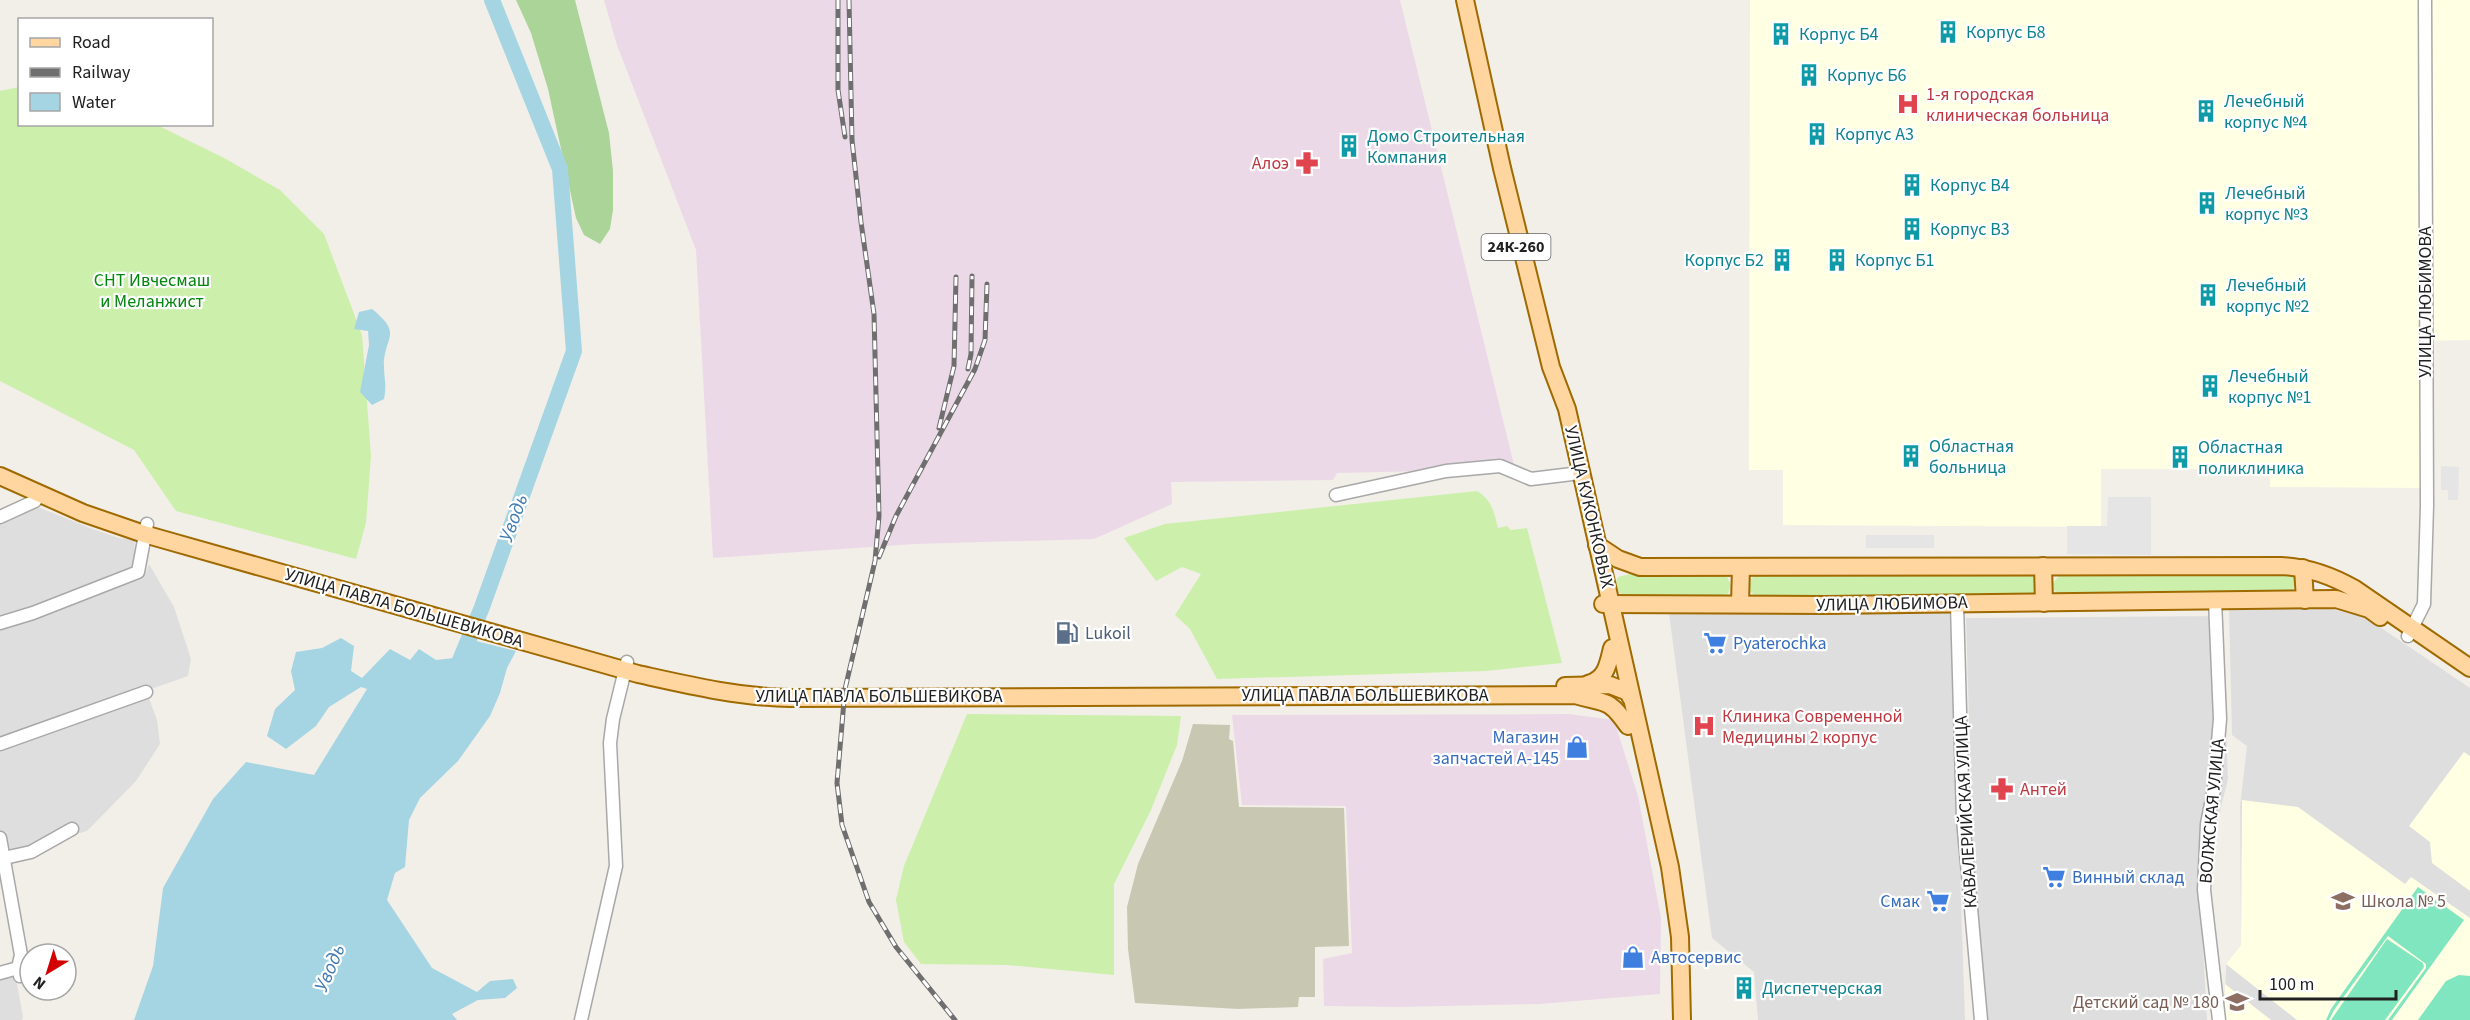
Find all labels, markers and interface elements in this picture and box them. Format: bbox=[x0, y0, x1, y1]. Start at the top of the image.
legend bbox=[18, 18, 213, 126]
building icon: Корпус Б8 bbox=[1935, 19, 1961, 45]
place label: Корпус Б8 bbox=[1966, 20, 2046, 45]
building icon: Корпус Б4 bbox=[1768, 21, 1794, 47]
place label: Корпус Б4 bbox=[1799, 22, 1879, 47]
text: Road bbox=[72, 30, 111, 55]
text: Railway bbox=[72, 60, 131, 85]
building icon: Корпус Б6 bbox=[1796, 62, 1822, 88]
place label: Корпус Б6 bbox=[1827, 63, 1907, 88]
place label: 1-я городская клиническая больница bbox=[1926, 82, 2109, 128]
place label: Лечебный корпус №4 bbox=[2224, 89, 2308, 135]
text: Water bbox=[72, 90, 116, 115]
hospital icon: 1-я городская клиническая больница bbox=[1895, 91, 1921, 117]
building icon: Лечебный корпус №4 bbox=[2193, 98, 2219, 124]
building icon: Корпус А3 bbox=[1804, 121, 1830, 147]
place label: Корпус А3 bbox=[1835, 122, 1914, 147]
place label: Домо Строительная Компания bbox=[1367, 124, 1525, 170]
building icon: Домо Строительная Компания bbox=[1336, 133, 1362, 159]
pharmacy icon: Алоэ bbox=[1294, 150, 1320, 176]
place label: Алоэ bbox=[1252, 151, 1289, 176]
building icon: Корпус В4 bbox=[1899, 172, 1925, 198]
place label: Корпус В4 bbox=[1930, 173, 2010, 198]
place label: Лечебный корпус №3 bbox=[2225, 181, 2309, 227]
building icon: Лечебный корпус №3 bbox=[2194, 190, 2220, 216]
building icon: Корпус В3 bbox=[1899, 216, 1925, 242]
place label: Корпус В3 bbox=[1930, 217, 2010, 242]
street label: УЛИЦА ЛЮБИМОВА bbox=[2413, 226, 2438, 378]
road number: 24К-260 bbox=[1482, 234, 1550, 260]
building icon: Корпус Б2 bbox=[1769, 247, 1795, 273]
building icon: Корпус Б1 bbox=[1824, 247, 1850, 273]
place label: Корпус Б2 bbox=[1684, 248, 1764, 273]
place label: Корпус Б1 bbox=[1855, 248, 1935, 273]
park label: СНТ Ивчесмаш и Меланжист bbox=[94, 268, 210, 314]
place label: Лечебный корпус №2 bbox=[2226, 273, 2310, 319]
building icon: Лечебный корпус №2 bbox=[2195, 282, 2221, 308]
place label: Лечебный корпус №1 bbox=[2228, 364, 2311, 410]
building icon: Лечебный корпус №1 bbox=[2197, 373, 2223, 399]
street label: УЛИЦА КУКОНКОВЫХ bbox=[1558, 423, 1620, 591]
place label: Областная больница bbox=[1929, 434, 2014, 480]
place label: Областная поликлиника bbox=[2198, 435, 2304, 481]
building icon: Областная больница bbox=[1898, 443, 1924, 469]
building icon: Областная поликлиника bbox=[2167, 444, 2193, 470]
water label: Уводь bbox=[492, 490, 536, 546]
street label: УЛИЦА ПАВЛА БОЛЬШЕВИКОВА bbox=[282, 562, 526, 654]
street label: УЛИЦА ЛЮБИМОВА bbox=[1816, 590, 1968, 618]
fuel station icon: Lukoil bbox=[1054, 620, 1080, 646]
place label: Lukoil bbox=[1085, 621, 1131, 646]
supermarket icon: Pyaterochka bbox=[1702, 630, 1728, 656]
place label: Pyaterochka bbox=[1733, 631, 1826, 656]
street label: УЛИЦА ПАВЛА БОЛЬШЕВИКОВА bbox=[1241, 683, 1489, 708]
street label: УЛИЦА ПАВЛА БОЛЬШЕВИКОВА bbox=[755, 684, 1003, 709]
place label: Клиника Современной Медицины 2 корпус bbox=[1722, 704, 1903, 750]
hospital icon: Клиника Современной Медицины 2 корпус bbox=[1691, 713, 1717, 739]
street label: КАВАЛЕРИЙСКАЯ УЛИЦА bbox=[1948, 715, 1984, 909]
place label: Магазин запчастей А-145 bbox=[1432, 725, 1559, 771]
shop icon: Магазин запчастей А-145 bbox=[1564, 734, 1590, 760]
street label: ВОЛЖСКАЯ УЛИЦА bbox=[2193, 737, 2231, 885]
pharmacy icon: Антей bbox=[1989, 776, 2015, 802]
place label: Антей bbox=[2020, 777, 2067, 802]
supermarket icon: Винный склад bbox=[2041, 864, 2067, 890]
place label: Винный склад bbox=[2072, 865, 2185, 890]
supermarket icon: Смак bbox=[1925, 888, 1951, 914]
school or university icon: Школа № 5 bbox=[2330, 888, 2356, 914]
place label: Смак bbox=[1880, 889, 1920, 914]
place label: Школа № 5 bbox=[2361, 889, 2446, 914]
water label: Уводь bbox=[308, 940, 352, 996]
north arrow bbox=[18, 942, 78, 1002]
shop icon: Автосервис bbox=[1620, 944, 1646, 970]
place label: Автосервис bbox=[1651, 945, 1742, 970]
scale bar bbox=[2260, 963, 2396, 1001]
text: N bbox=[28, 971, 50, 995]
text: 100 m bbox=[2269, 972, 2314, 997]
building icon: Диспетчерская bbox=[1731, 975, 1757, 1001]
place label: Диспетчерская bbox=[1762, 976, 1882, 1001]
school or university icon: Детский сад № 180 bbox=[2224, 989, 2250, 1015]
place label: Детский сад № 180 bbox=[2073, 990, 2219, 1015]

